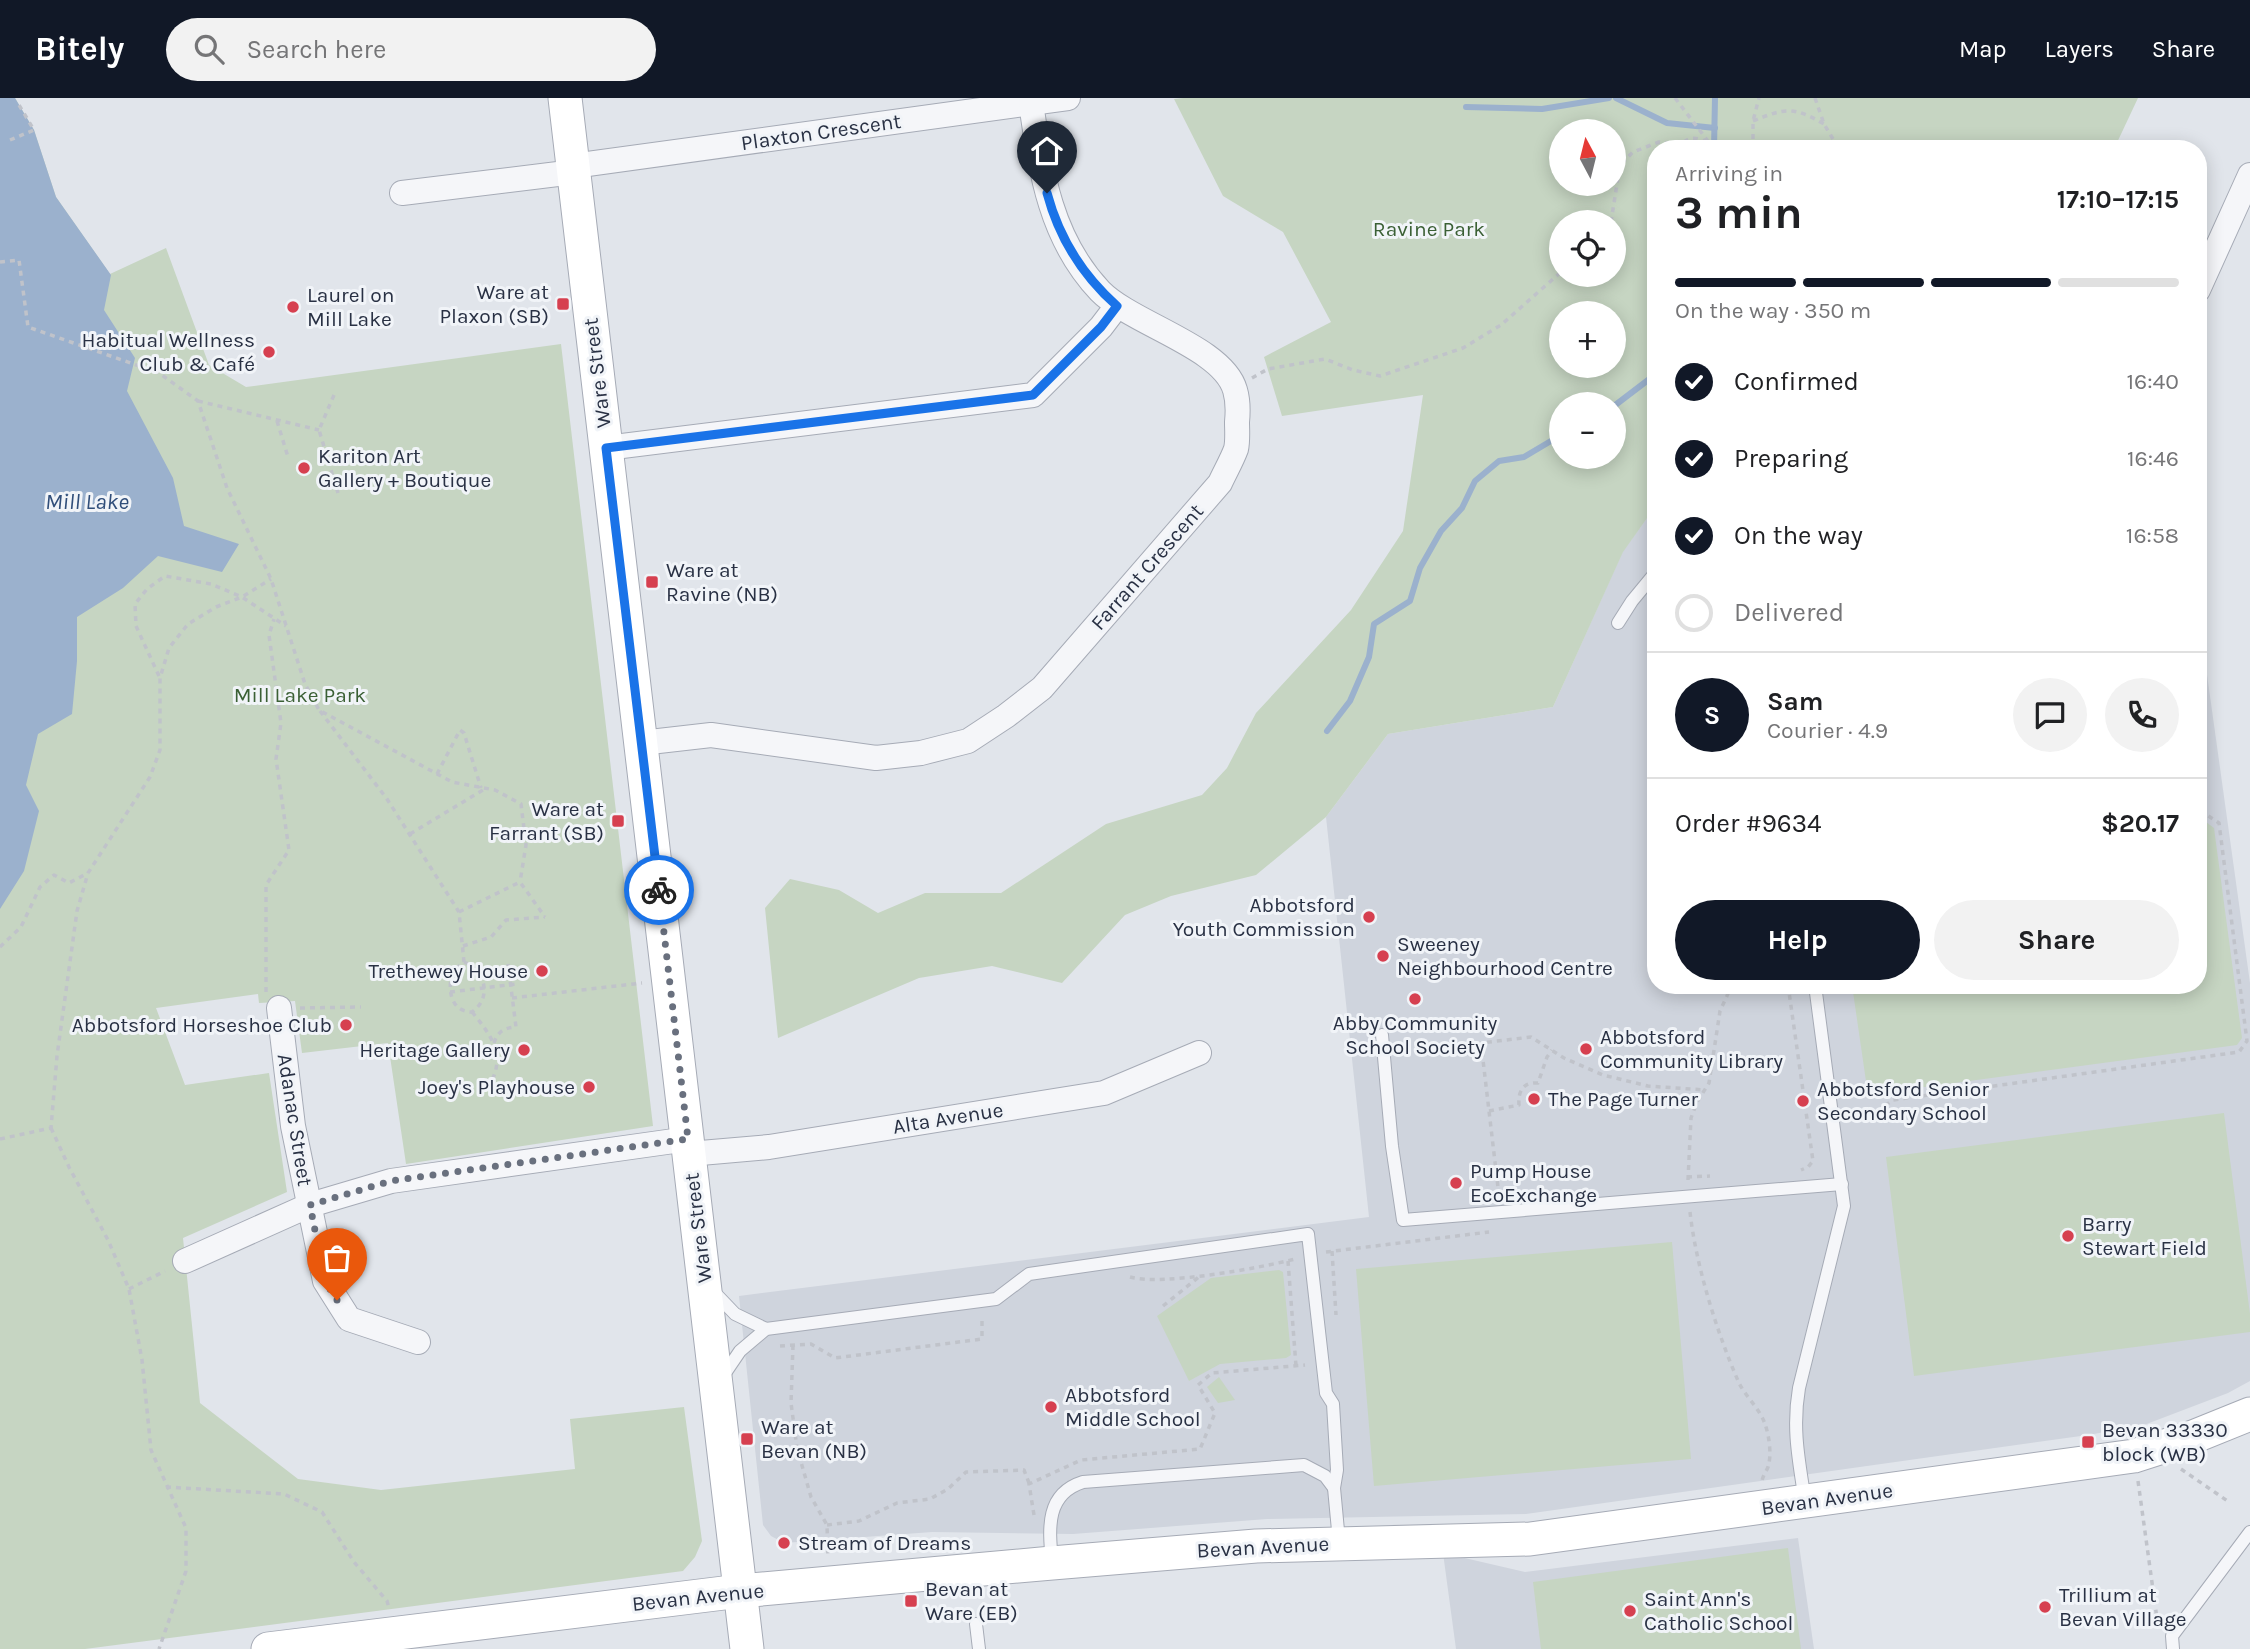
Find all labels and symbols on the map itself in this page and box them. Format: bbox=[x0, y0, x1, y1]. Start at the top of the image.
street label: Plaxton Crescent bbox=[739, 109, 903, 155]
north arrow bbox=[1549, 119, 1626, 196]
pin bbox=[1017, 121, 1077, 193]
park label: Ravine Park bbox=[1373, 217, 1485, 241]
place label: Ware at Plaxon (SB) bbox=[439, 280, 549, 328]
place label: Laurel on Mill Lake bbox=[307, 283, 395, 331]
marker: Ware at Plaxon (SB) bbox=[555, 296, 571, 312]
marker: Laurel on Mill Lake bbox=[285, 299, 301, 315]
street label: Ware Street bbox=[578, 317, 616, 429]
place label: Habitual Wellness Club & Café bbox=[81, 328, 255, 376]
marker: Habitual Wellness Club & Café bbox=[261, 344, 277, 360]
place label: Kariton Art Gallery + Boutique bbox=[318, 444, 491, 492]
marker: Kariton Art Gallery + Boutique bbox=[296, 460, 312, 476]
water label: Mill Lake bbox=[45, 488, 129, 515]
street label: Farrant Crescent bbox=[1086, 499, 1208, 635]
place label: Ware at Ravine (NB) bbox=[666, 558, 778, 606]
marker: Ware at Ravine (NB) bbox=[644, 574, 660, 590]
park label: Mill Lake Park bbox=[234, 683, 366, 707]
place label: Ware at Farrant (SB) bbox=[489, 797, 604, 845]
marker: Ware at Farrant (SB) bbox=[610, 813, 626, 829]
courier bbox=[624, 855, 694, 925]
place label: Abbotsford Youth Commission bbox=[1173, 893, 1355, 941]
marker: Abbotsford Youth Commission bbox=[1361, 909, 1377, 925]
place label: Sweeney Neighbourhood Centre bbox=[1397, 932, 1613, 980]
marker: Sweeney Neighbourhood Centre bbox=[1375, 948, 1391, 964]
place label: Trethewey House bbox=[368, 959, 528, 983]
marker: Trethewey House bbox=[534, 963, 550, 979]
marker: Abby Community School Society bbox=[1407, 991, 1423, 1007]
place label: Abby Community School Society bbox=[1333, 1011, 1498, 1059]
place label: Abbotsford Horseshoe Club bbox=[72, 1013, 332, 1037]
marker: Abbotsford Horseshoe Club bbox=[338, 1017, 354, 1033]
place label: Abbotsford Community Library bbox=[1600, 1025, 1783, 1073]
place label: Heritage Gallery bbox=[359, 1038, 510, 1062]
marker: Abbotsford Community Library bbox=[1578, 1041, 1594, 1057]
marker: Heritage Gallery bbox=[516, 1042, 532, 1058]
street label: Adanac Street bbox=[273, 1052, 317, 1188]
place label: Joey's Playhouse bbox=[418, 1075, 575, 1099]
place label: Abbotsford Senior Secondary School bbox=[1817, 1077, 1989, 1125]
marker: Joey's Playhouse bbox=[581, 1079, 597, 1095]
place label: The Page Turner bbox=[1548, 1087, 1699, 1111]
marker: The Page Turner bbox=[1526, 1091, 1542, 1107]
marker: Abbotsford Senior Secondary School bbox=[1795, 1093, 1811, 1109]
street label: Alta Avenue bbox=[891, 1097, 1005, 1139]
place label: Pump House EcoExchange bbox=[1470, 1159, 1597, 1207]
street label: Ware Street bbox=[679, 1172, 717, 1284]
marker: Pump House EcoExchange bbox=[1448, 1175, 1464, 1191]
place label: Barry Stewart Field bbox=[2082, 1212, 2207, 1260]
pin bbox=[307, 1228, 367, 1300]
marker: Barry Stewart Field bbox=[2060, 1228, 2076, 1244]
place label: Abbotsford Middle School bbox=[1065, 1383, 1201, 1431]
marker: Abbotsford Middle School bbox=[1043, 1399, 1059, 1415]
place label: Ware at Bevan (NB) bbox=[761, 1415, 867, 1463]
place label: Bevan 33330 block (WB) bbox=[2102, 1418, 2228, 1466]
marker: Ware at Bevan (NB) bbox=[739, 1431, 755, 1447]
marker: Bevan 33330 block (WB) bbox=[2080, 1434, 2096, 1450]
street label: Bevan Avenue bbox=[1760, 1478, 1894, 1520]
place label: Stream of Dreams bbox=[798, 1531, 971, 1555]
street label: Bevan Avenue bbox=[1196, 1532, 1330, 1562]
marker: Stream of Dreams bbox=[776, 1535, 792, 1551]
place label: Bevan at Ware (EB) bbox=[925, 1577, 1018, 1625]
street label: Bevan Avenue bbox=[631, 1578, 765, 1616]
place label: Trillium at Bevan Village bbox=[2059, 1583, 2187, 1631]
place label: Saint Ann's Catholic School bbox=[1644, 1587, 1793, 1635]
marker: Bevan at Ware (EB) bbox=[903, 1593, 919, 1609]
marker: Trillium at Bevan Village bbox=[2037, 1599, 2053, 1615]
marker: Saint Ann's Catholic School bbox=[1622, 1603, 1638, 1619]

